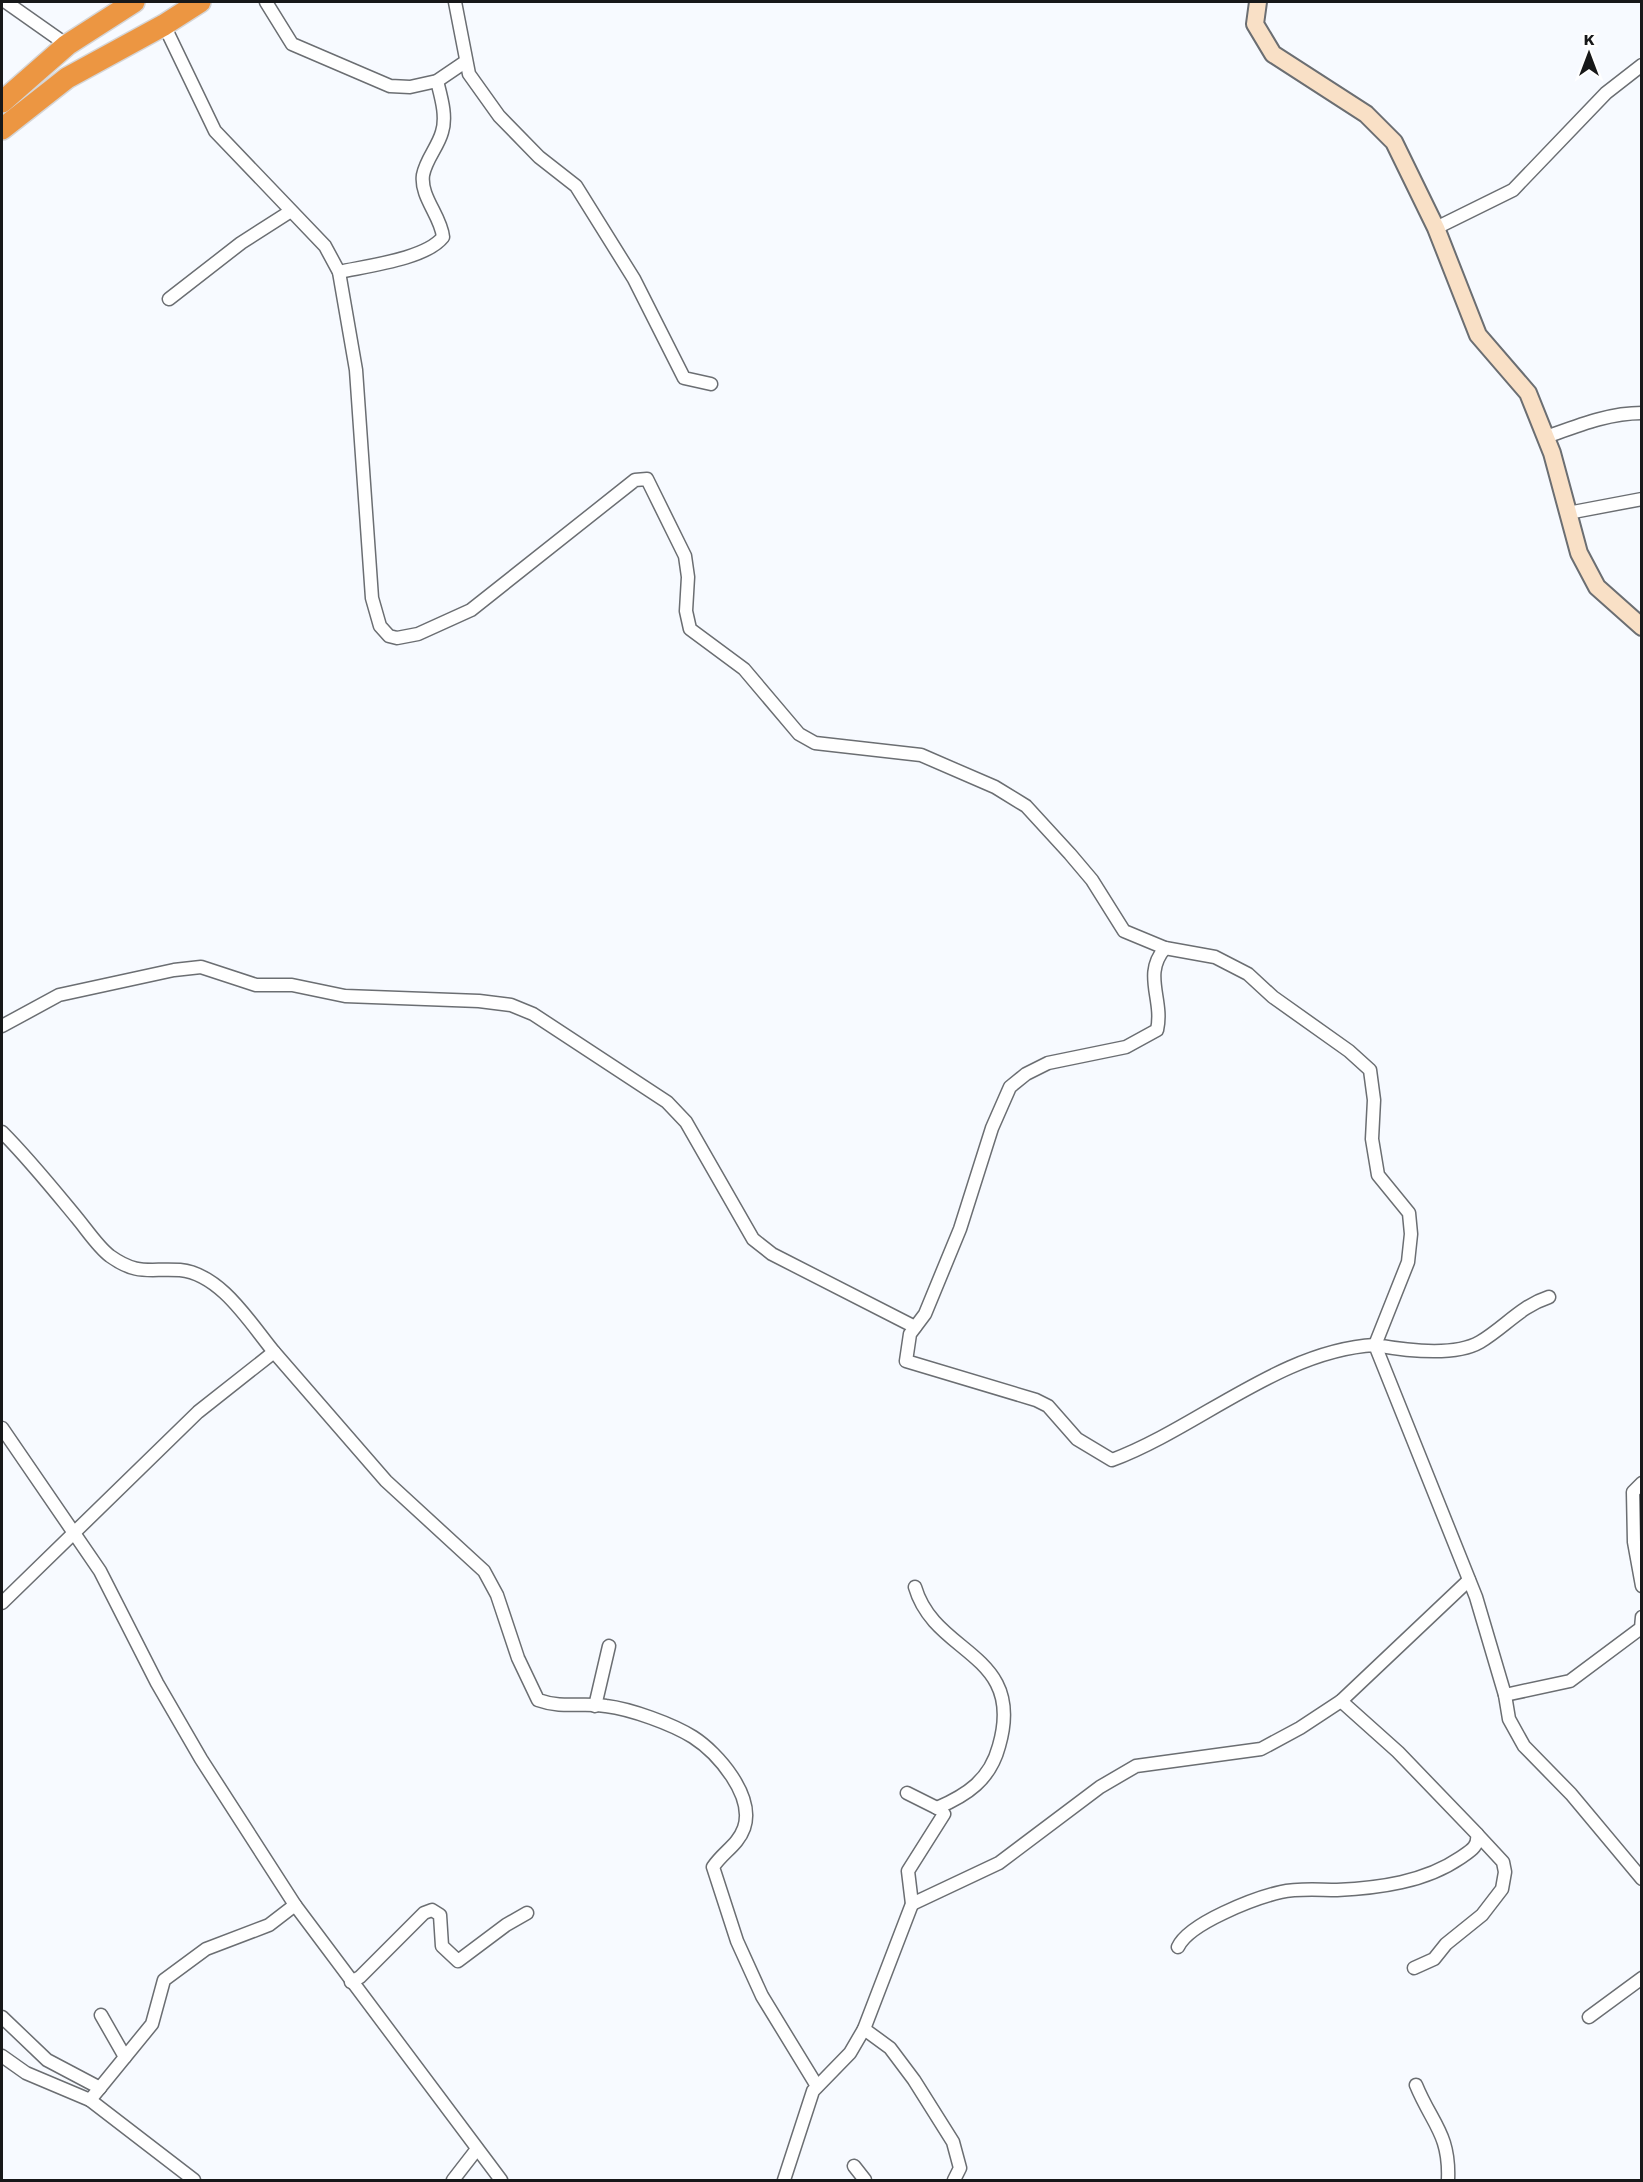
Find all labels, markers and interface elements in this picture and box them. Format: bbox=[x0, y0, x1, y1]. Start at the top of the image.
north arrow bbox=[1559, 24, 1619, 84]
text: K bbox=[1583, 30, 1595, 49]

